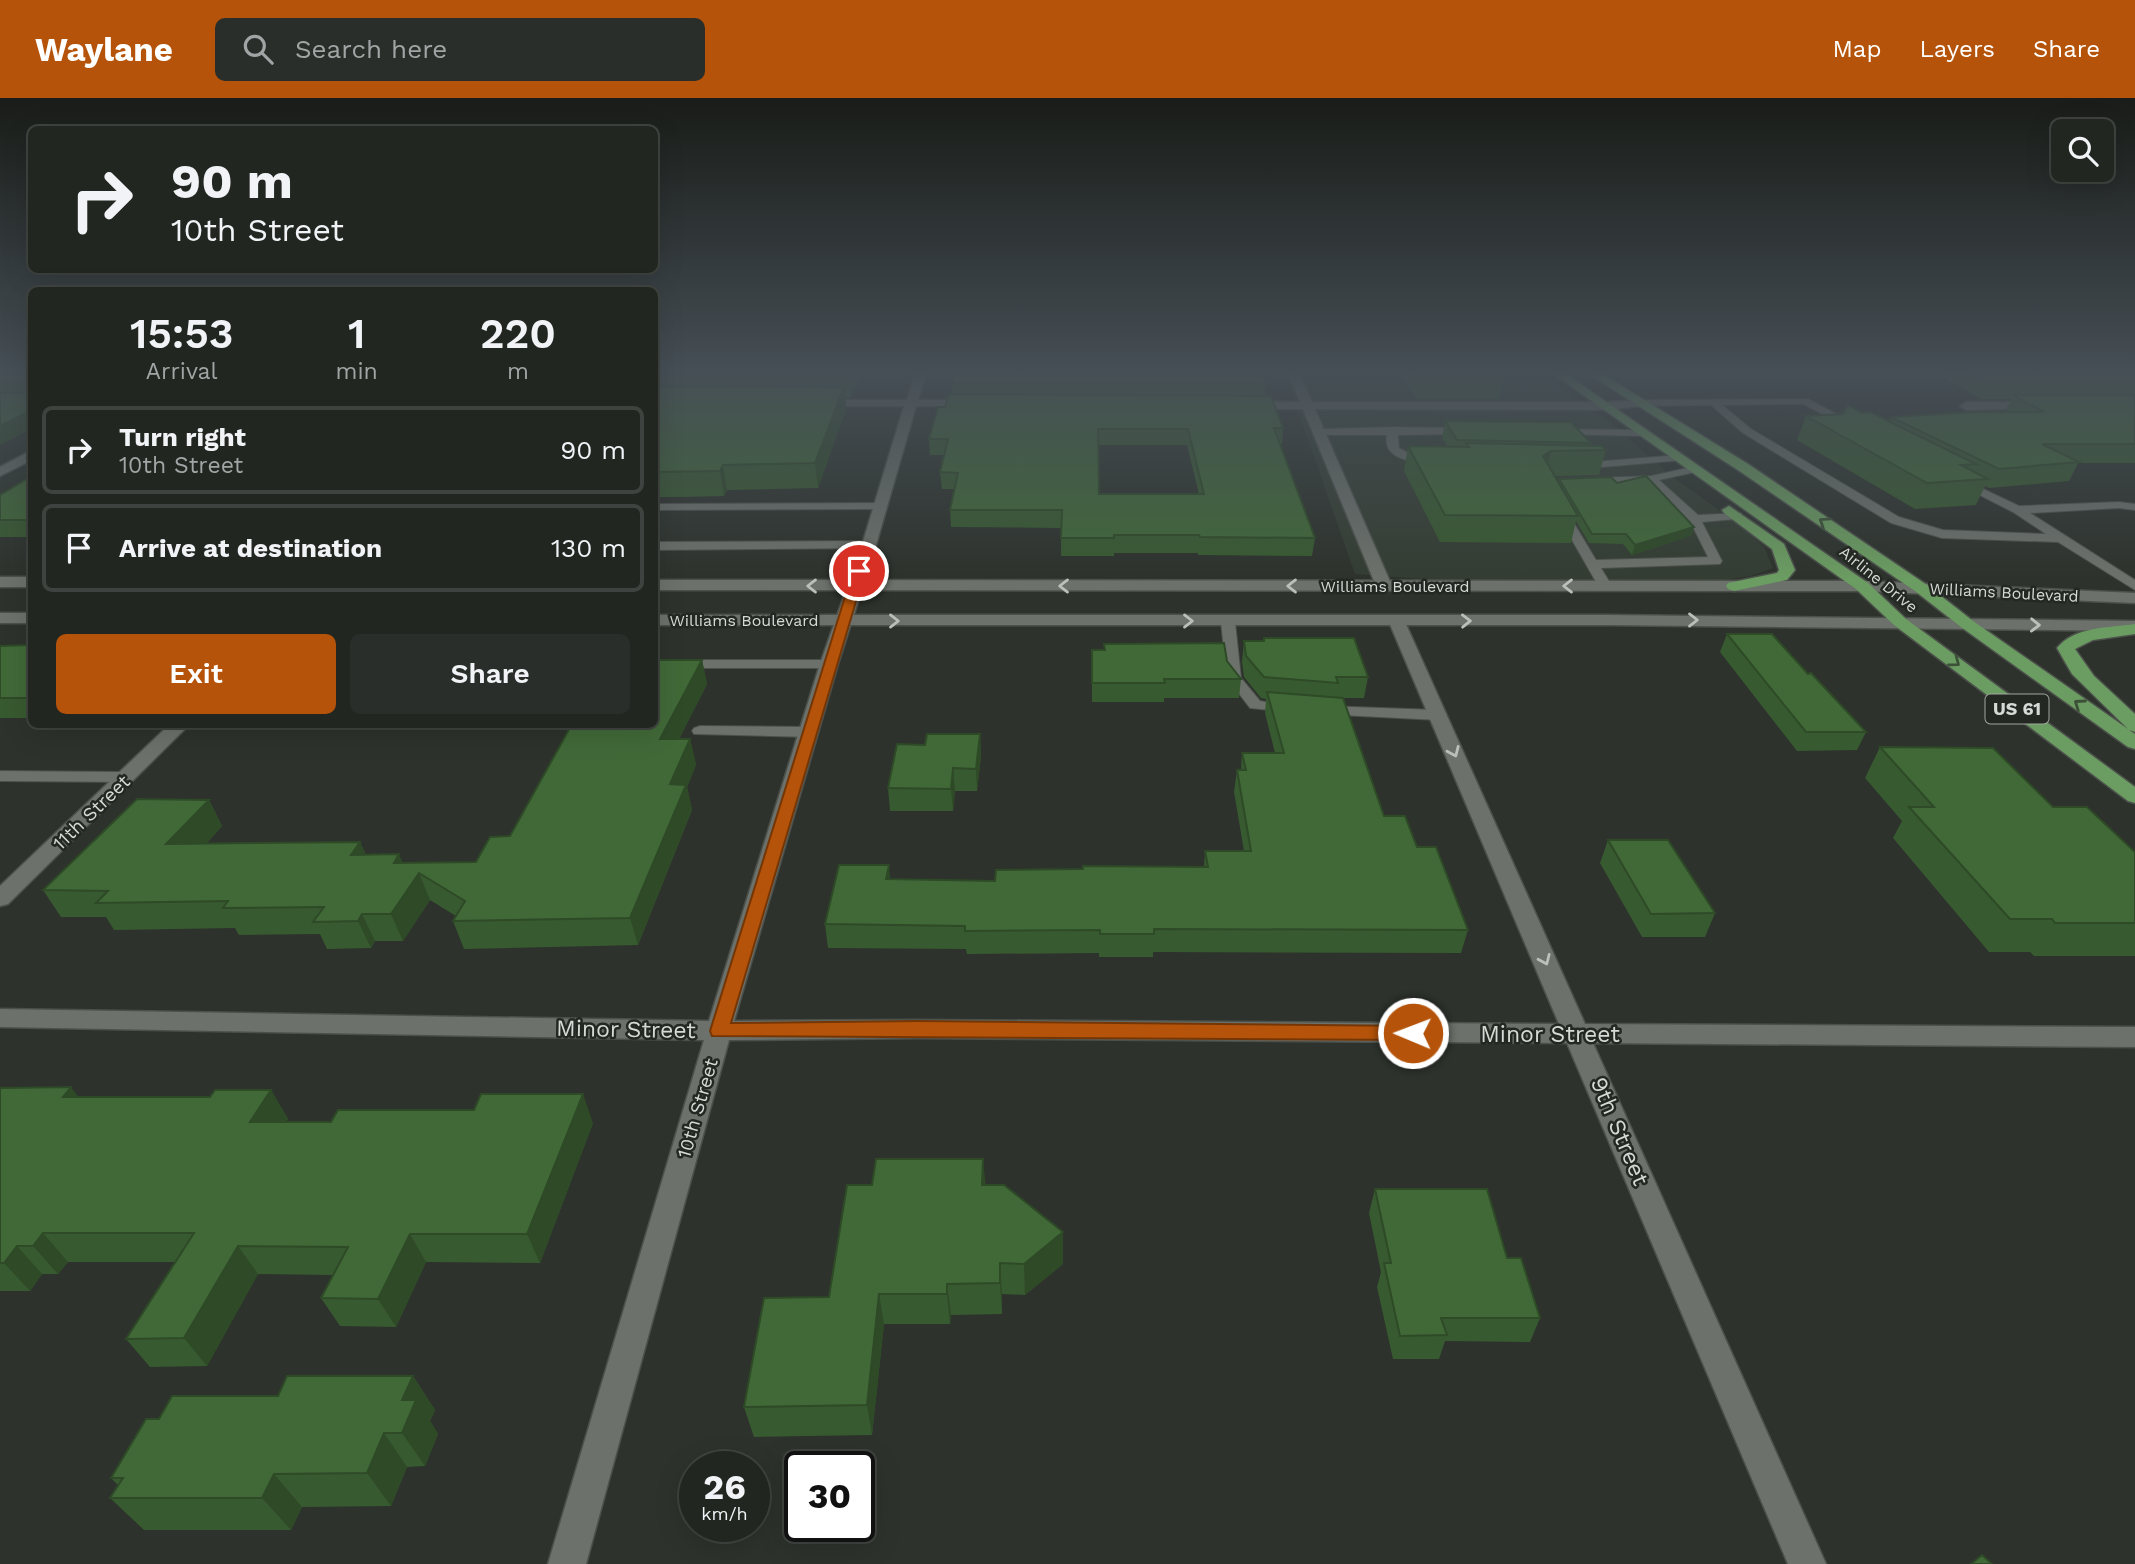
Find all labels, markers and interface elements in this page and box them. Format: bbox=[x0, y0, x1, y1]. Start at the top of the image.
search box bbox=[215, 18, 705, 81]
text: Waylane bbox=[35, 30, 173, 69]
icon: search bbox=[239, 30, 277, 68]
text: Search here bbox=[295, 34, 447, 64]
text: Map bbox=[1833, 35, 1881, 63]
text: Layers bbox=[1919, 35, 1995, 63]
text: Share bbox=[2033, 35, 2100, 63]
map controls bbox=[2051, 119, 2114, 182]
button: search bbox=[2051, 119, 2114, 182]
text: 90 m bbox=[171, 152, 293, 210]
icon: right bbox=[56, 154, 147, 245]
text: 10th Street bbox=[171, 211, 344, 249]
text: 15:53 bbox=[130, 309, 234, 358]
text: 1 bbox=[348, 309, 365, 358]
text: 220 bbox=[480, 309, 556, 358]
text: Arrival bbox=[146, 358, 218, 385]
text: min bbox=[336, 358, 378, 385]
text: m bbox=[507, 358, 529, 385]
text: Turn right bbox=[119, 422, 246, 452]
icon: right bbox=[60, 431, 98, 469]
text: 90 m bbox=[560, 435, 626, 465]
text: 10th Street bbox=[119, 452, 243, 479]
one-way arrow bbox=[1819, 518, 1832, 530]
icon: arrive bbox=[60, 529, 98, 567]
text: Arrive at destination bbox=[119, 533, 382, 563]
text: 130 m bbox=[551, 533, 626, 563]
pin bbox=[829, 541, 889, 601]
street label: Airline Drive bbox=[1836, 542, 1922, 617]
icon: arrive bbox=[840, 552, 878, 590]
street label: Williams Boulevard bbox=[1320, 577, 1470, 596]
one-way arrow bbox=[806, 578, 817, 593]
one-way arrow bbox=[1058, 578, 1069, 594]
one-way arrow bbox=[1286, 578, 1296, 594]
one-way arrow bbox=[1562, 578, 1573, 594]
street label: Williams Boulevard bbox=[1929, 579, 2079, 606]
street label: Williams Boulevard bbox=[669, 611, 819, 630]
one-way arrow bbox=[889, 613, 900, 629]
one-way arrow bbox=[1183, 613, 1194, 629]
one-way arrow bbox=[1461, 613, 1471, 629]
one-way arrow bbox=[1688, 613, 1699, 628]
one-way arrow bbox=[2030, 617, 2041, 633]
button: Exit bbox=[56, 634, 336, 714]
button: Share bbox=[350, 634, 630, 714]
one-way arrow bbox=[1947, 654, 1959, 667]
road number: US 61 bbox=[1986, 694, 2048, 724]
one-way arrow bbox=[2074, 700, 2087, 712]
one-way arrow bbox=[1446, 744, 1460, 757]
street label: 11th Street bbox=[48, 770, 135, 855]
one-way arrow bbox=[1537, 953, 1551, 965]
position arrow bbox=[1376, 996, 1450, 1070]
street label: Minor Street bbox=[556, 1015, 696, 1044]
street label: Minor Street bbox=[1480, 1021, 1620, 1048]
street label: 10th Street bbox=[672, 1056, 723, 1161]
street label: 9th Street bbox=[1585, 1073, 1655, 1190]
speed limit sign: 30 bbox=[784, 1451, 875, 1542]
text: 26 bbox=[703, 1466, 746, 1508]
text: km/h bbox=[701, 1503, 748, 1524]

